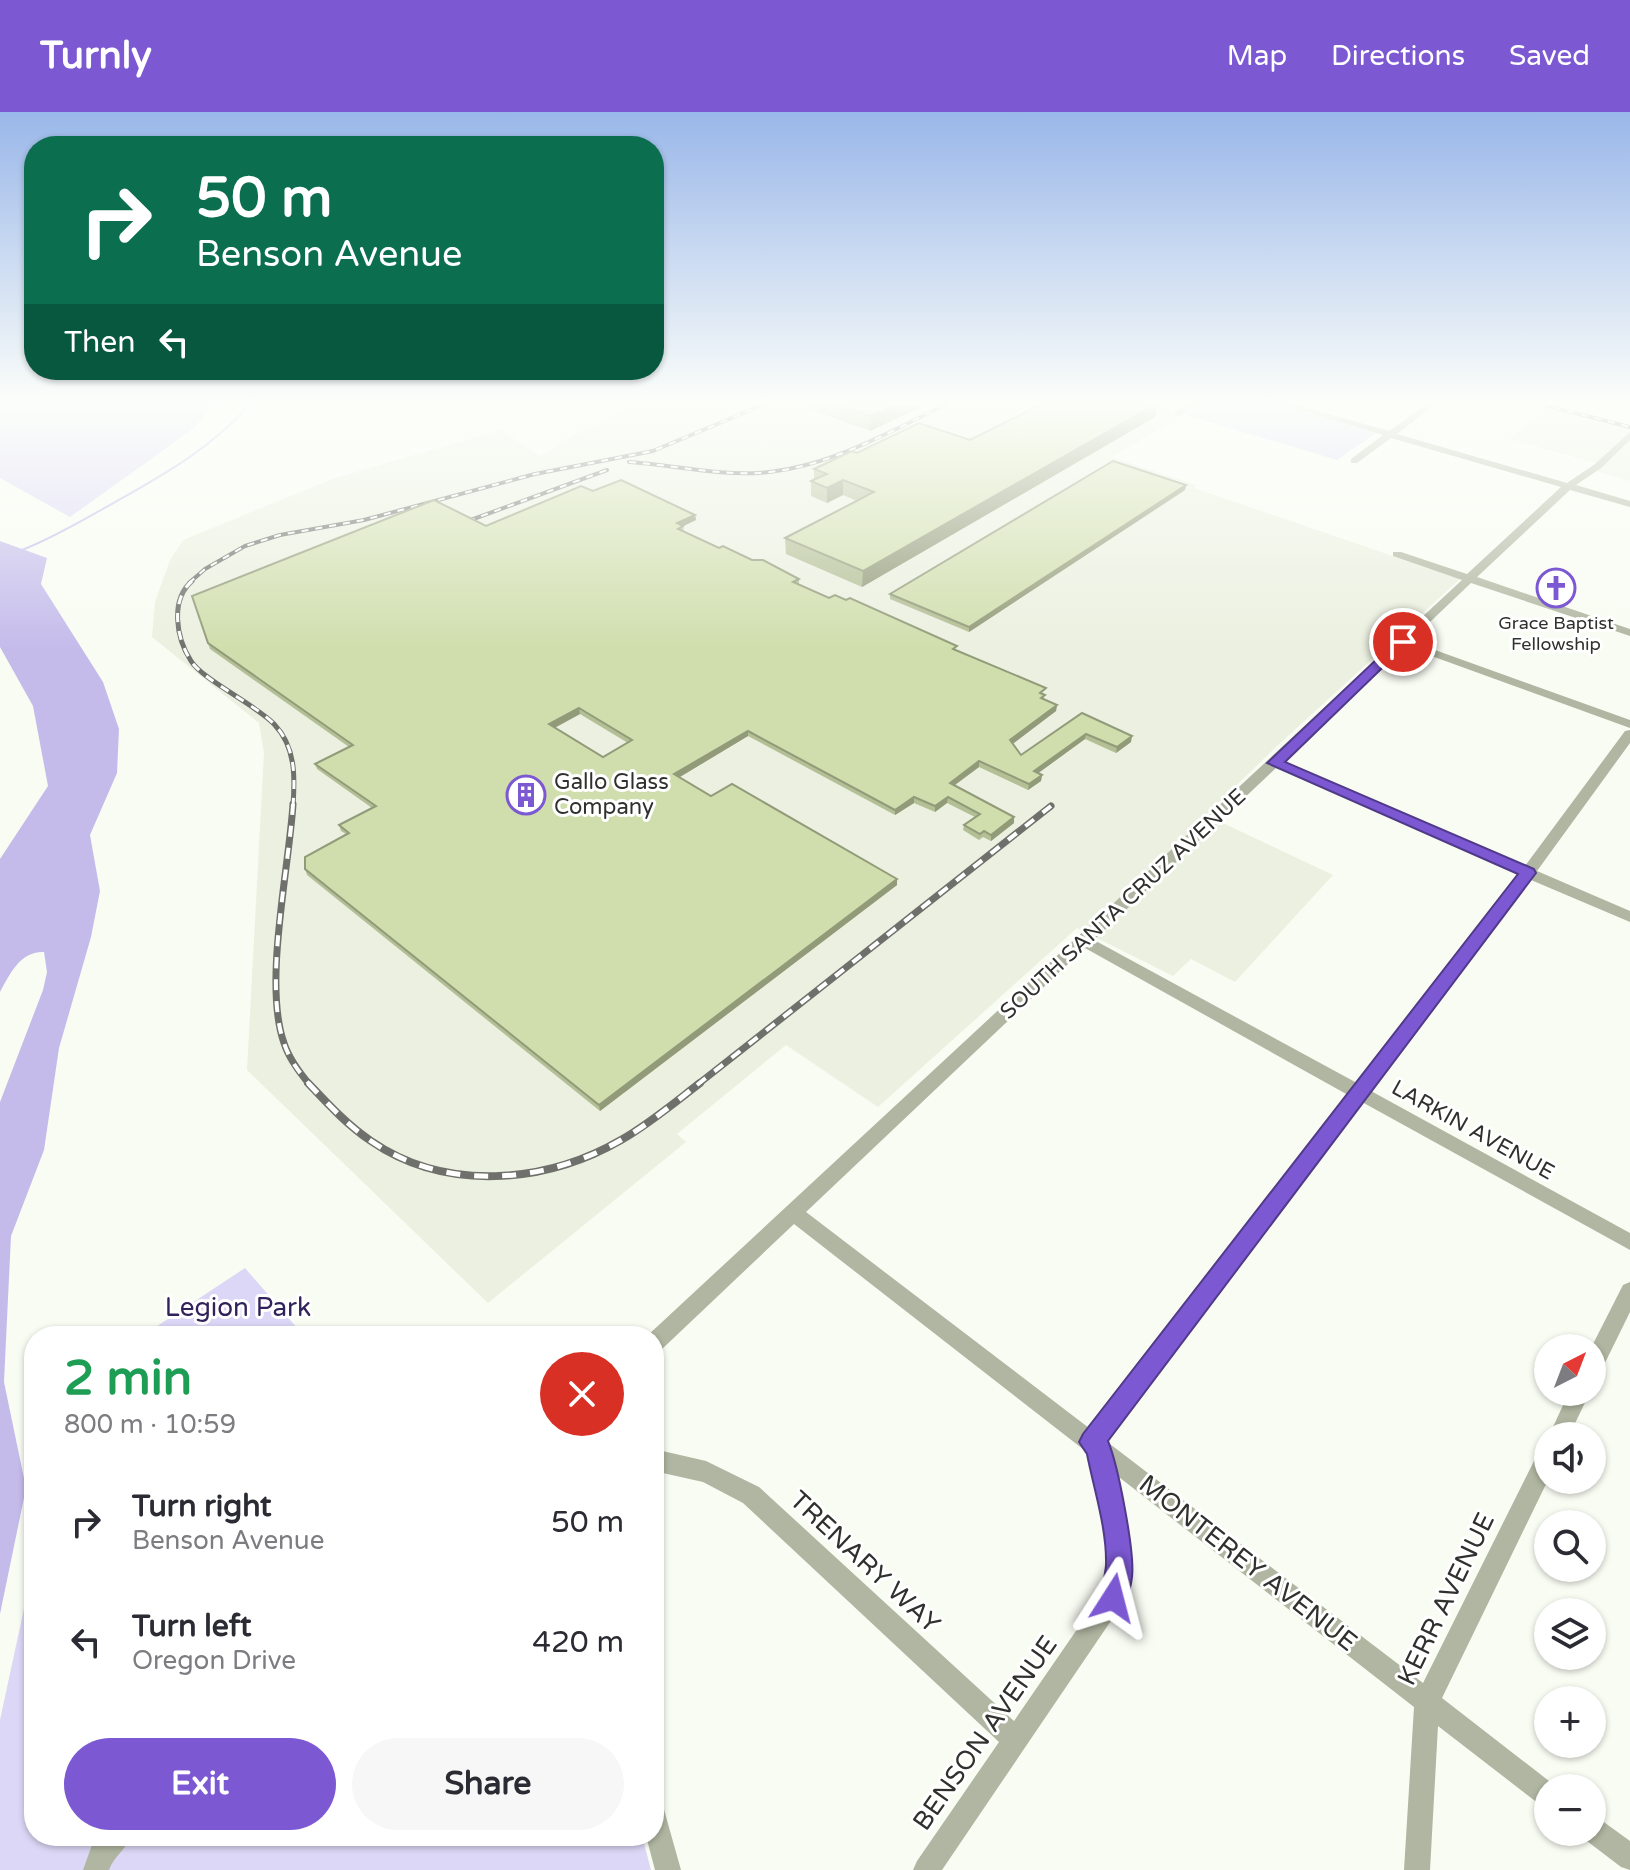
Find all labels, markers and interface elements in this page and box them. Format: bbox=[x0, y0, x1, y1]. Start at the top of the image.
text: Turnly bbox=[40, 33, 152, 79]
text: Map bbox=[1227, 39, 1287, 73]
text: Directions bbox=[1331, 39, 1465, 73]
text: Saved bbox=[1509, 39, 1590, 73]
text: 50 m bbox=[196, 165, 332, 232]
icon: right bbox=[64, 168, 168, 272]
text: Benson Avenue bbox=[196, 233, 462, 276]
icon: left bbox=[152, 320, 196, 364]
text: Then bbox=[64, 324, 136, 361]
church icon: Grace Baptist Fellowship bbox=[1535, 567, 1577, 609]
pin bbox=[1369, 608, 1437, 676]
place label: Grace Baptist Fellowship bbox=[1498, 612, 1614, 655]
icon: arrive bbox=[1381, 620, 1425, 664]
place label: Gallo Glass Company bbox=[554, 769, 669, 820]
building icon: Gallo Glass Company bbox=[505, 774, 547, 816]
street label: SOUTH SANTA CRUZ AVENUE bbox=[995, 783, 1251, 1025]
street label: LARKIN AVENUE bbox=[1387, 1075, 1559, 1185]
park label: Legion Park bbox=[165, 1292, 311, 1323]
north arrow bbox=[1534, 1334, 1606, 1406]
map controls bbox=[1534, 1334, 1606, 1846]
text: 2 min bbox=[64, 1350, 192, 1408]
button: close bbox=[540, 1352, 624, 1436]
text: 800 m · 10:59 bbox=[64, 1409, 236, 1440]
button: sound bbox=[1534, 1422, 1606, 1494]
street label: MONTEREY AVENUE bbox=[1133, 1468, 1363, 1658]
street label: TRENARY WAY bbox=[784, 1485, 946, 1639]
text: Turn right bbox=[132, 1488, 272, 1525]
icon: right bbox=[64, 1500, 108, 1544]
text: 50 m bbox=[551, 1504, 624, 1541]
street label: KERR AVENUE bbox=[1391, 1508, 1501, 1690]
button: search bbox=[1534, 1510, 1606, 1582]
text: Benson Avenue bbox=[132, 1525, 324, 1556]
position arrow bbox=[1071, 1556, 1155, 1640]
button: layers bbox=[1534, 1598, 1606, 1670]
text: Turn left bbox=[132, 1608, 251, 1645]
icon: left bbox=[64, 1620, 108, 1664]
text: 420 m bbox=[532, 1624, 624, 1661]
street label: BENSON AVENUE bbox=[906, 1630, 1064, 1836]
text: Oregon Drive bbox=[132, 1645, 296, 1676]
button: + bbox=[1534, 1686, 1606, 1758]
button: Exit bbox=[64, 1738, 336, 1830]
button: Share bbox=[352, 1738, 624, 1830]
button: − bbox=[1534, 1774, 1606, 1846]

